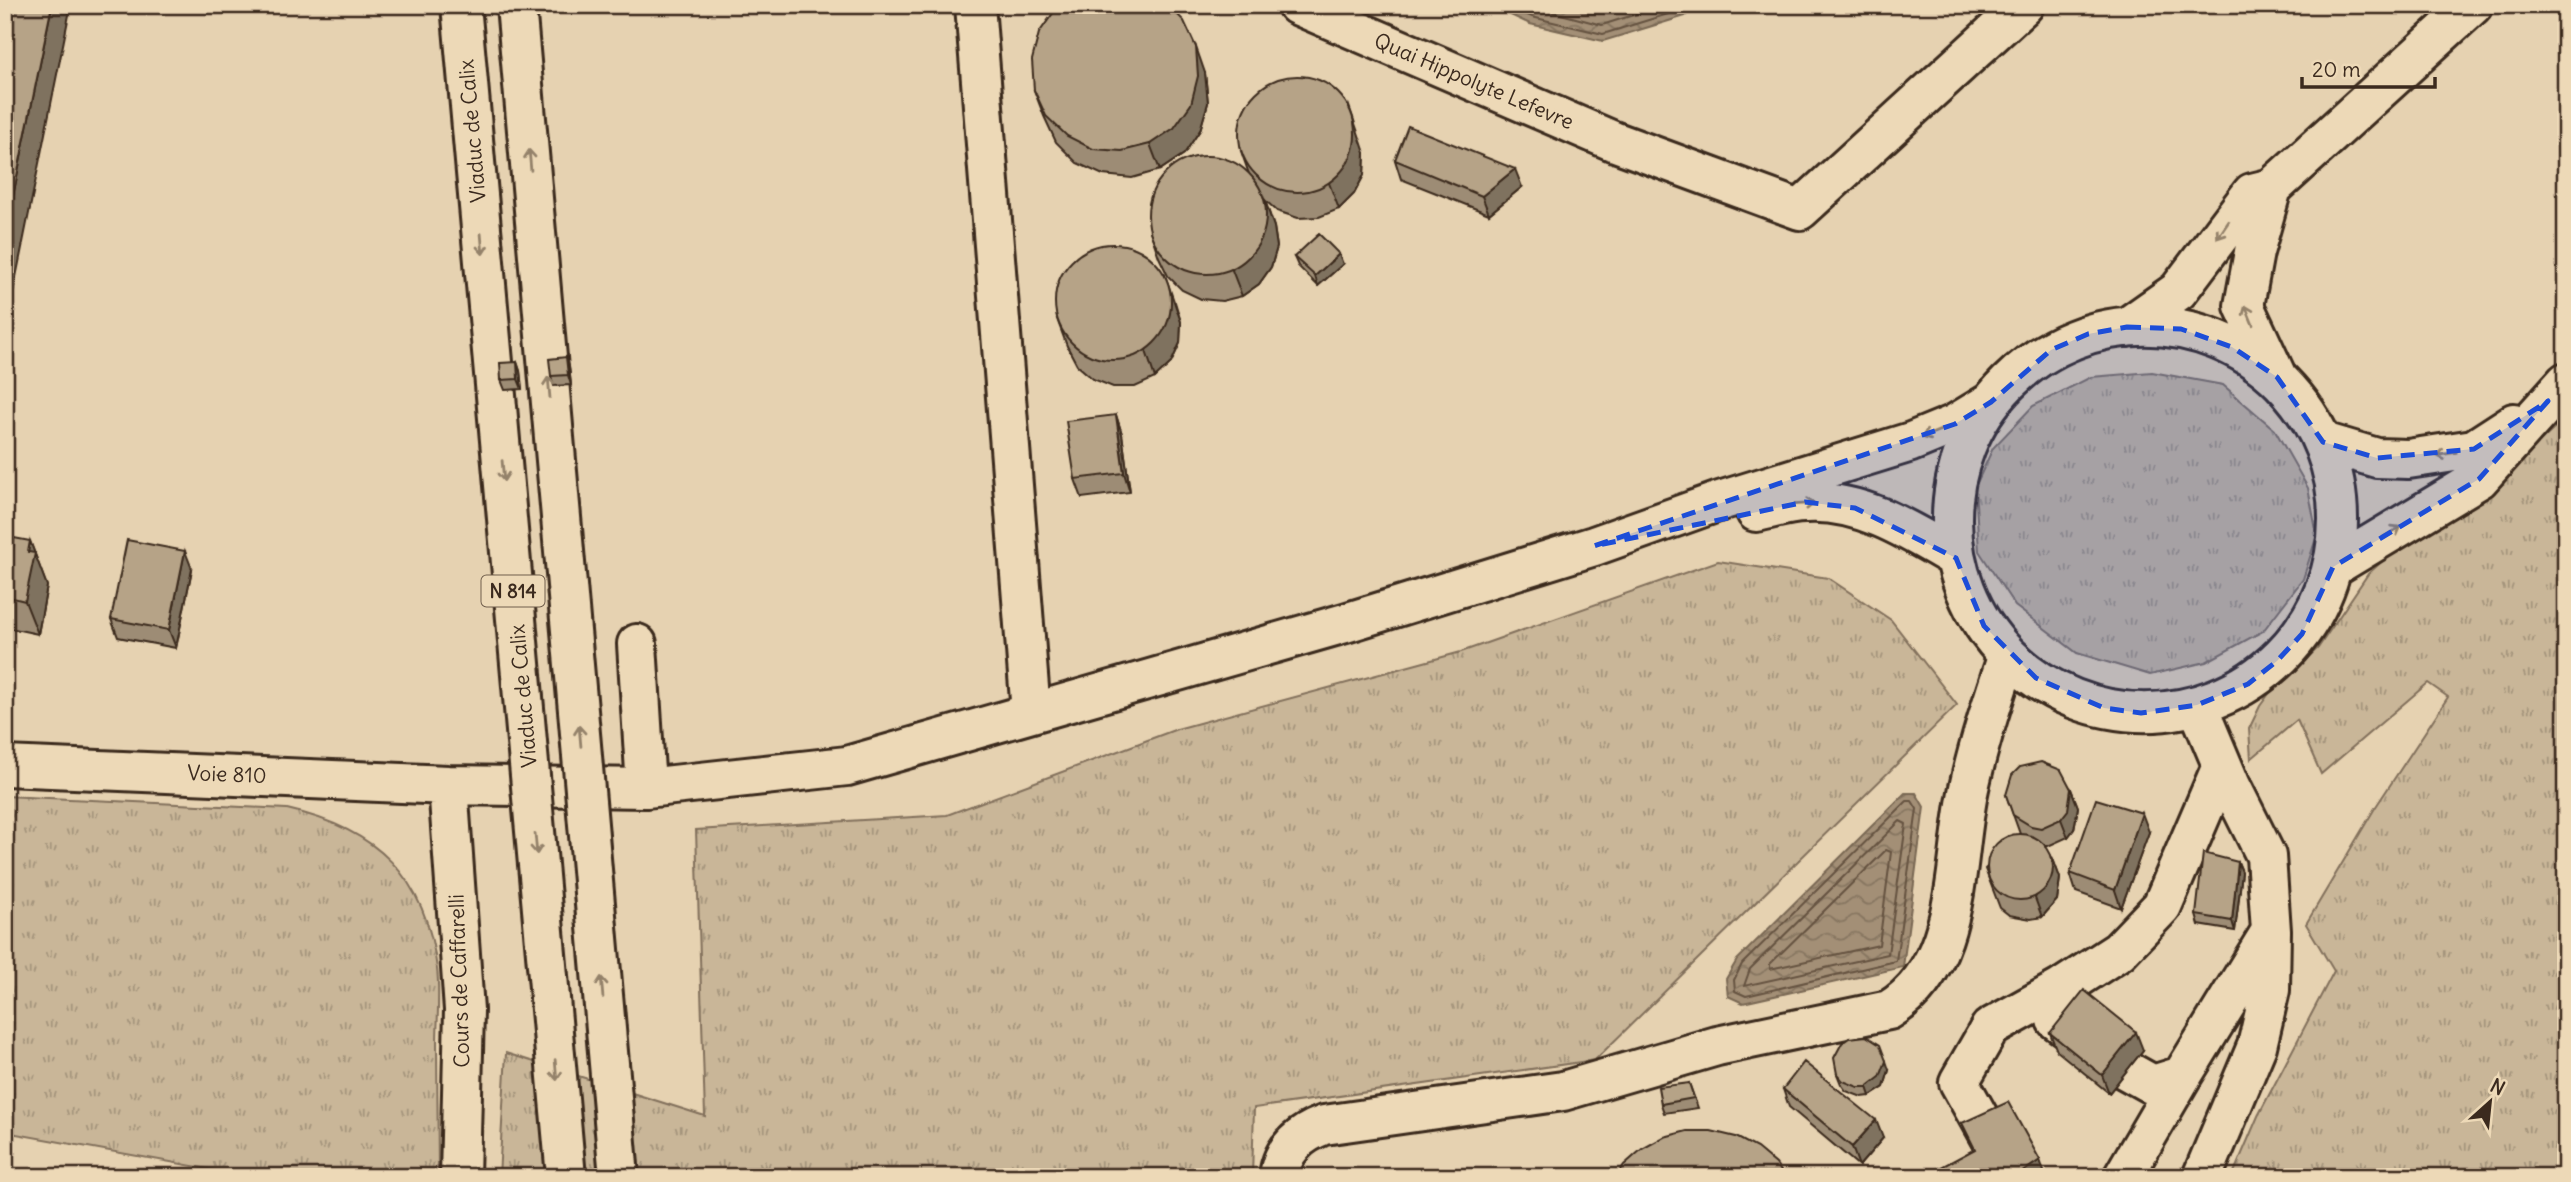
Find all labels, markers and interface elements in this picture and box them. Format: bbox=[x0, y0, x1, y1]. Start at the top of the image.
street label: Quai Hippolyte Lefevre bbox=[1370, 27, 1578, 135]
scale bar bbox=[2302, 46, 2434, 90]
text: 20 m bbox=[2312, 56, 2361, 83]
street label: Viaduc de Calix bbox=[452, 58, 492, 204]
one-way arrow bbox=[523, 150, 536, 172]
one-way arrow bbox=[2216, 220, 2230, 240]
one-way arrow bbox=[476, 232, 489, 255]
one-way arrow bbox=[2242, 305, 2255, 326]
one-way arrow bbox=[543, 376, 556, 399]
one-way arrow bbox=[1920, 428, 1942, 441]
one-way arrow bbox=[2435, 447, 2457, 460]
one-way arrow bbox=[497, 459, 510, 481]
one-way arrow bbox=[1792, 498, 1815, 511]
one-way arrow bbox=[2382, 525, 2402, 539]
road number: N 814 bbox=[482, 576, 544, 606]
street label: Viaduc de Calix bbox=[503, 623, 543, 769]
one-way arrow bbox=[573, 725, 586, 747]
street label: Voie 810 bbox=[187, 759, 267, 789]
one-way arrow bbox=[530, 832, 543, 854]
street label: Cours de Caffarelli bbox=[442, 894, 476, 1068]
one-way arrow bbox=[595, 976, 608, 999]
one-way arrow bbox=[550, 1058, 563, 1081]
north arrow bbox=[2456, 1066, 2526, 1136]
text: N bbox=[2486, 1073, 2509, 1101]

